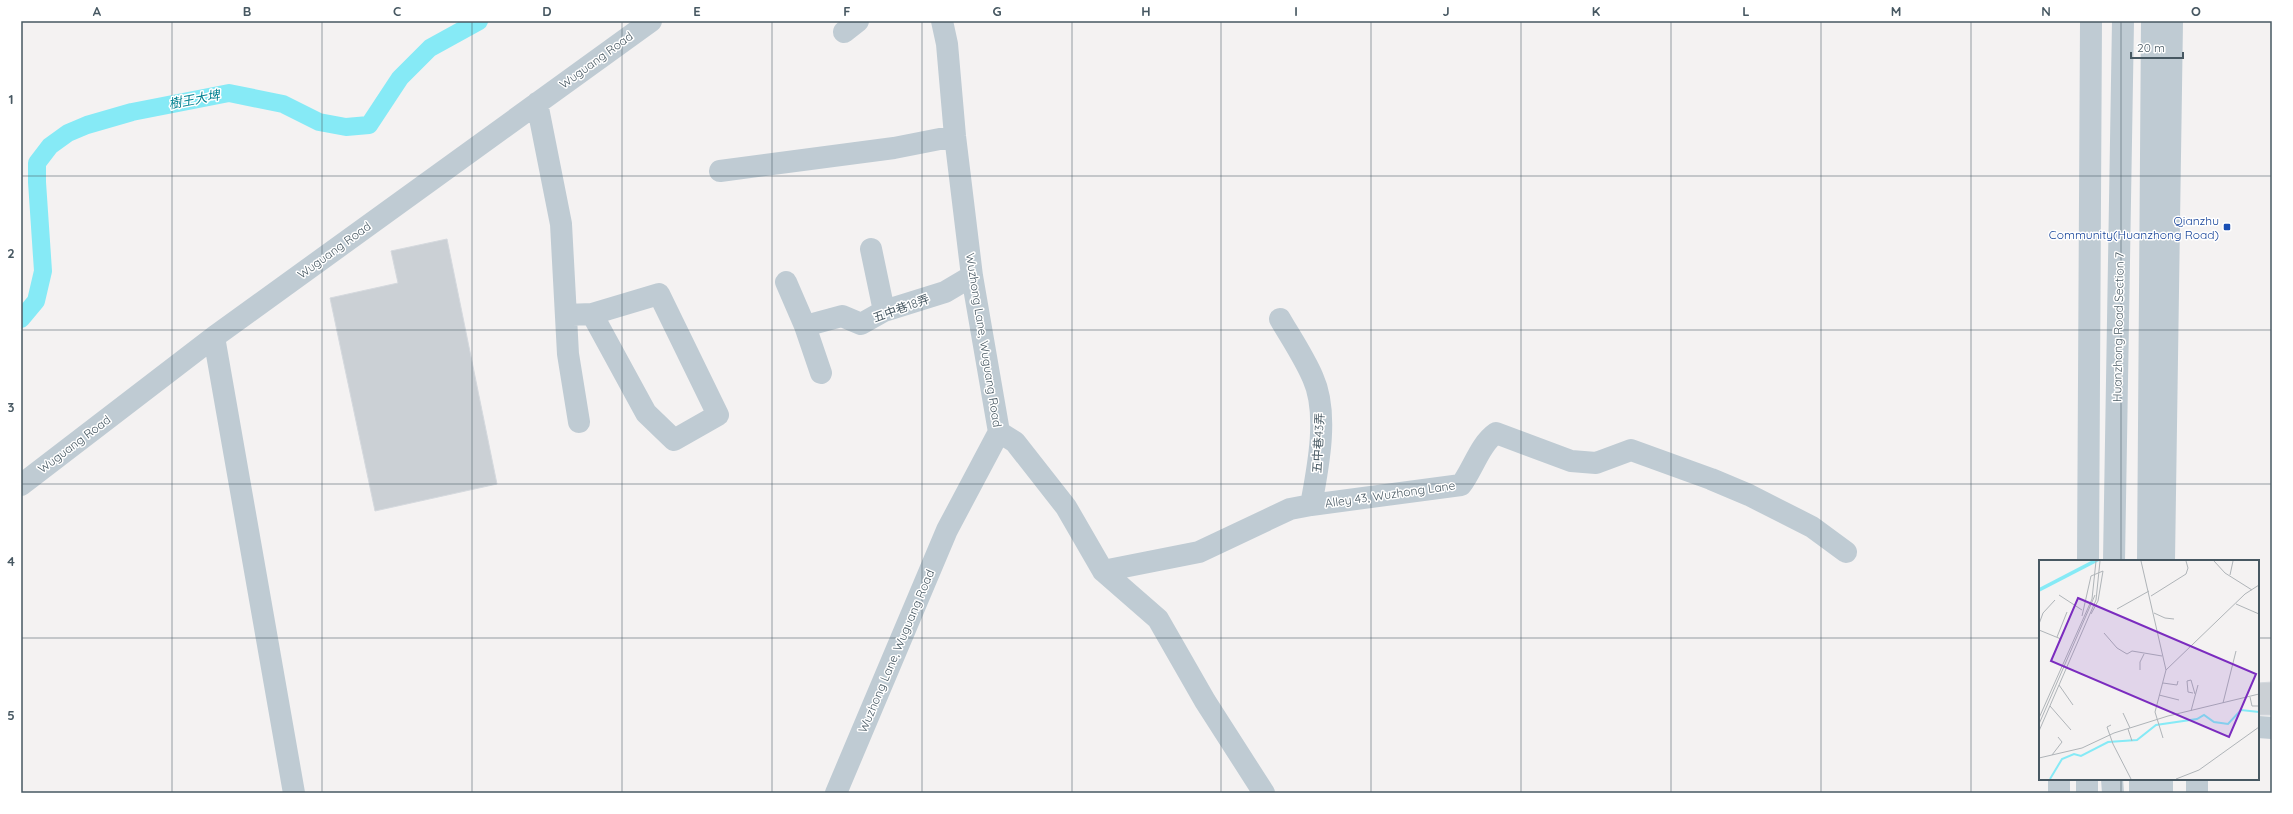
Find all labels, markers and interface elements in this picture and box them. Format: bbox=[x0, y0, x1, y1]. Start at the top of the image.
text: A bbox=[93, 3, 102, 19]
text: B bbox=[243, 3, 251, 19]
text: C bbox=[393, 3, 401, 19]
text: D bbox=[542, 3, 552, 19]
text: E bbox=[693, 3, 701, 19]
text: F bbox=[843, 3, 851, 19]
text: G bbox=[992, 3, 1002, 19]
text: H bbox=[1141, 3, 1151, 19]
text: I bbox=[1294, 3, 1298, 19]
text: J bbox=[1442, 3, 1450, 19]
text: K bbox=[1592, 3, 1601, 19]
text: L bbox=[1742, 3, 1750, 19]
text: M bbox=[1891, 3, 1901, 19]
text: N bbox=[2041, 3, 2051, 19]
text: O bbox=[2191, 3, 2201, 19]
street label: Wuguang Road bbox=[556, 28, 636, 92]
scale bar bbox=[2131, 34, 2183, 60]
text: 20 m bbox=[2137, 40, 2165, 55]
water label: 樹王大埤 bbox=[167, 86, 223, 112]
text: 1 bbox=[8, 91, 14, 107]
place label: Qianzhu Community(Huanzhong Road) bbox=[2049, 213, 2219, 242]
street label: Wuguang Road bbox=[294, 218, 374, 282]
marker: Qianzhu Community(Huanzhong Road) bbox=[2222, 222, 2232, 232]
text: 2 bbox=[7, 245, 15, 261]
street label: Wuzhong Lane, Wuguang Road bbox=[963, 252, 1005, 428]
street label: Huanzhong Road Section 7 bbox=[2109, 252, 2127, 402]
street label: 五中巷18弄 bbox=[871, 291, 931, 325]
text: 3 bbox=[8, 399, 15, 415]
street label: Wuguang Road bbox=[35, 412, 113, 476]
street label: 五中巷43弄 bbox=[1309, 412, 1327, 474]
street label: Alley 43, Wuzhong Lane bbox=[1324, 477, 1456, 511]
text: 4 bbox=[7, 553, 15, 569]
inset map bbox=[2039, 560, 2259, 780]
street label: Wuzhong Lane, Wuguang Road bbox=[855, 567, 937, 735]
text: 5 bbox=[7, 707, 15, 723]

